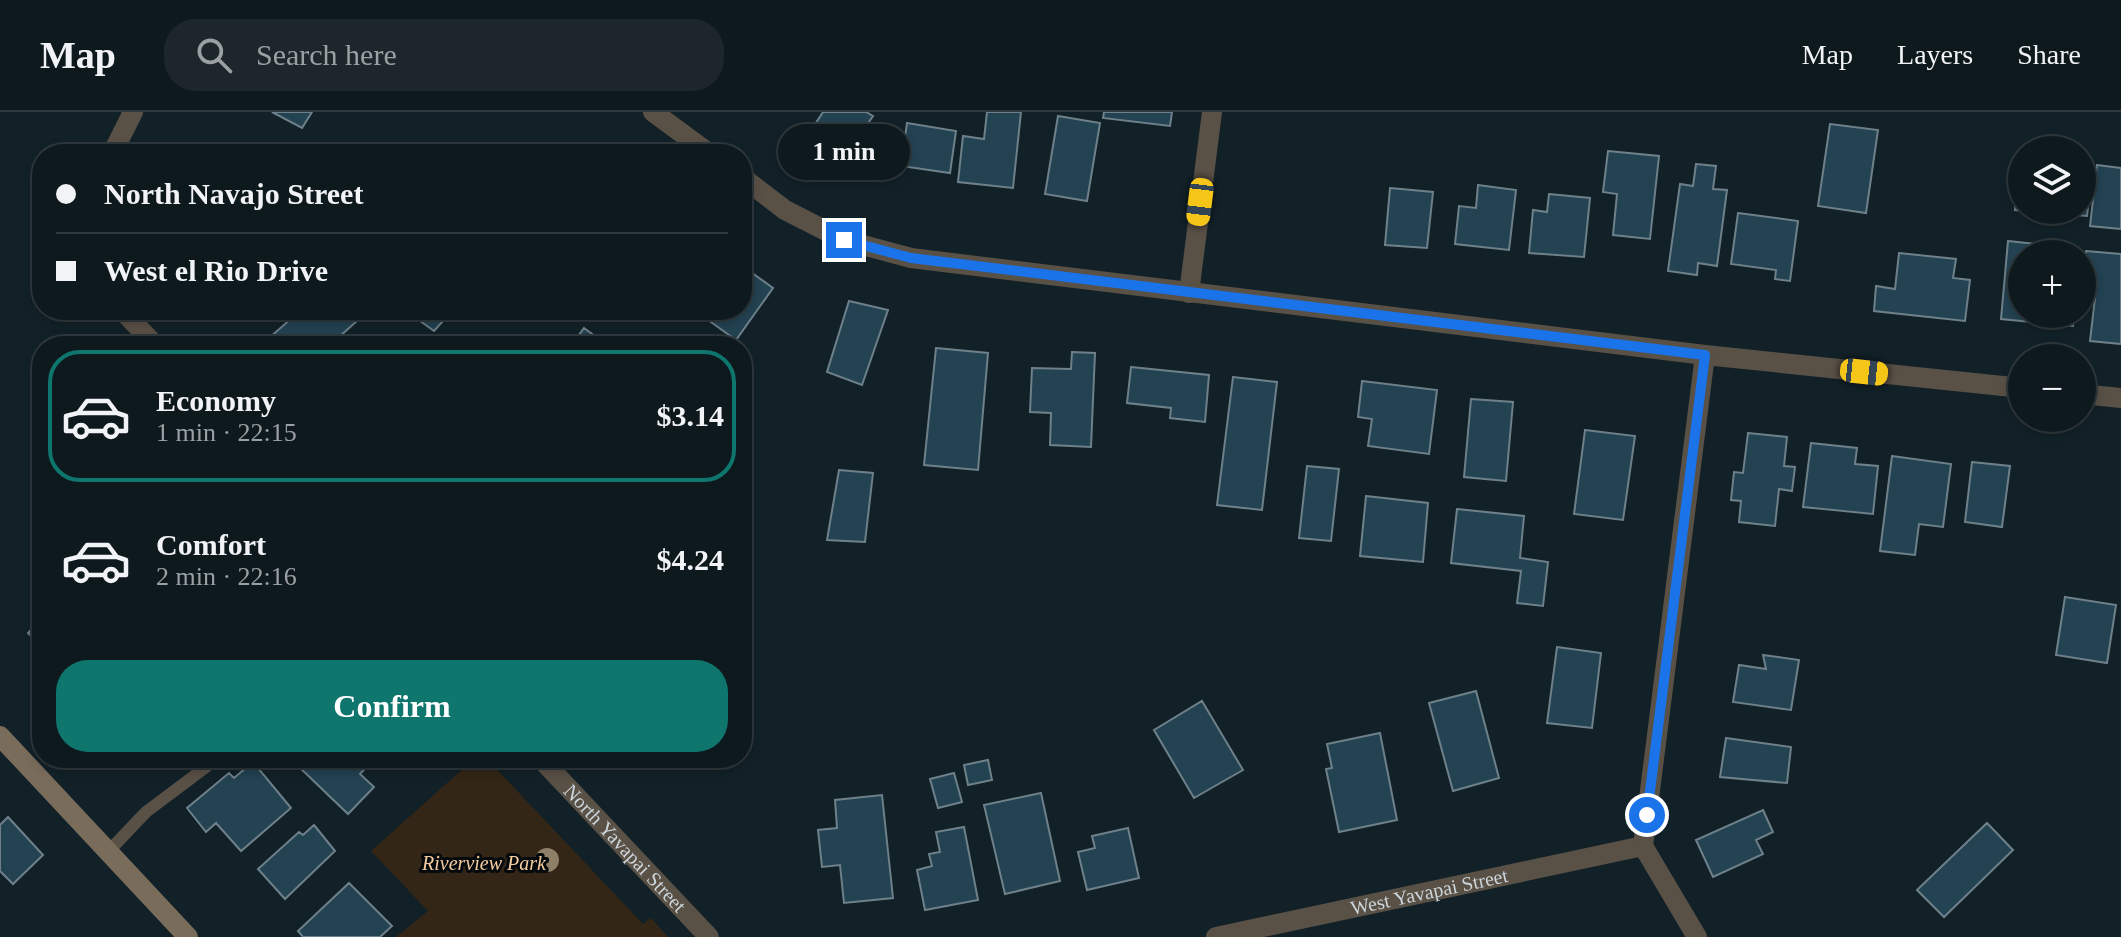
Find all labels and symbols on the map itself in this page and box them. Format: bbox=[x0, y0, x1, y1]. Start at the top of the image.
callout: 1 min bbox=[778, 124, 910, 180]
car bbox=[1185, 177, 1215, 227]
route end bbox=[826, 222, 862, 258]
car bbox=[1839, 358, 1889, 386]
street label: North Yavapai Street bbox=[560, 780, 691, 917]
route start bbox=[1629, 797, 1665, 833]
park label: Riverview Park bbox=[421, 852, 547, 874]
street label: West Yavapai Street bbox=[1349, 864, 1510, 919]

